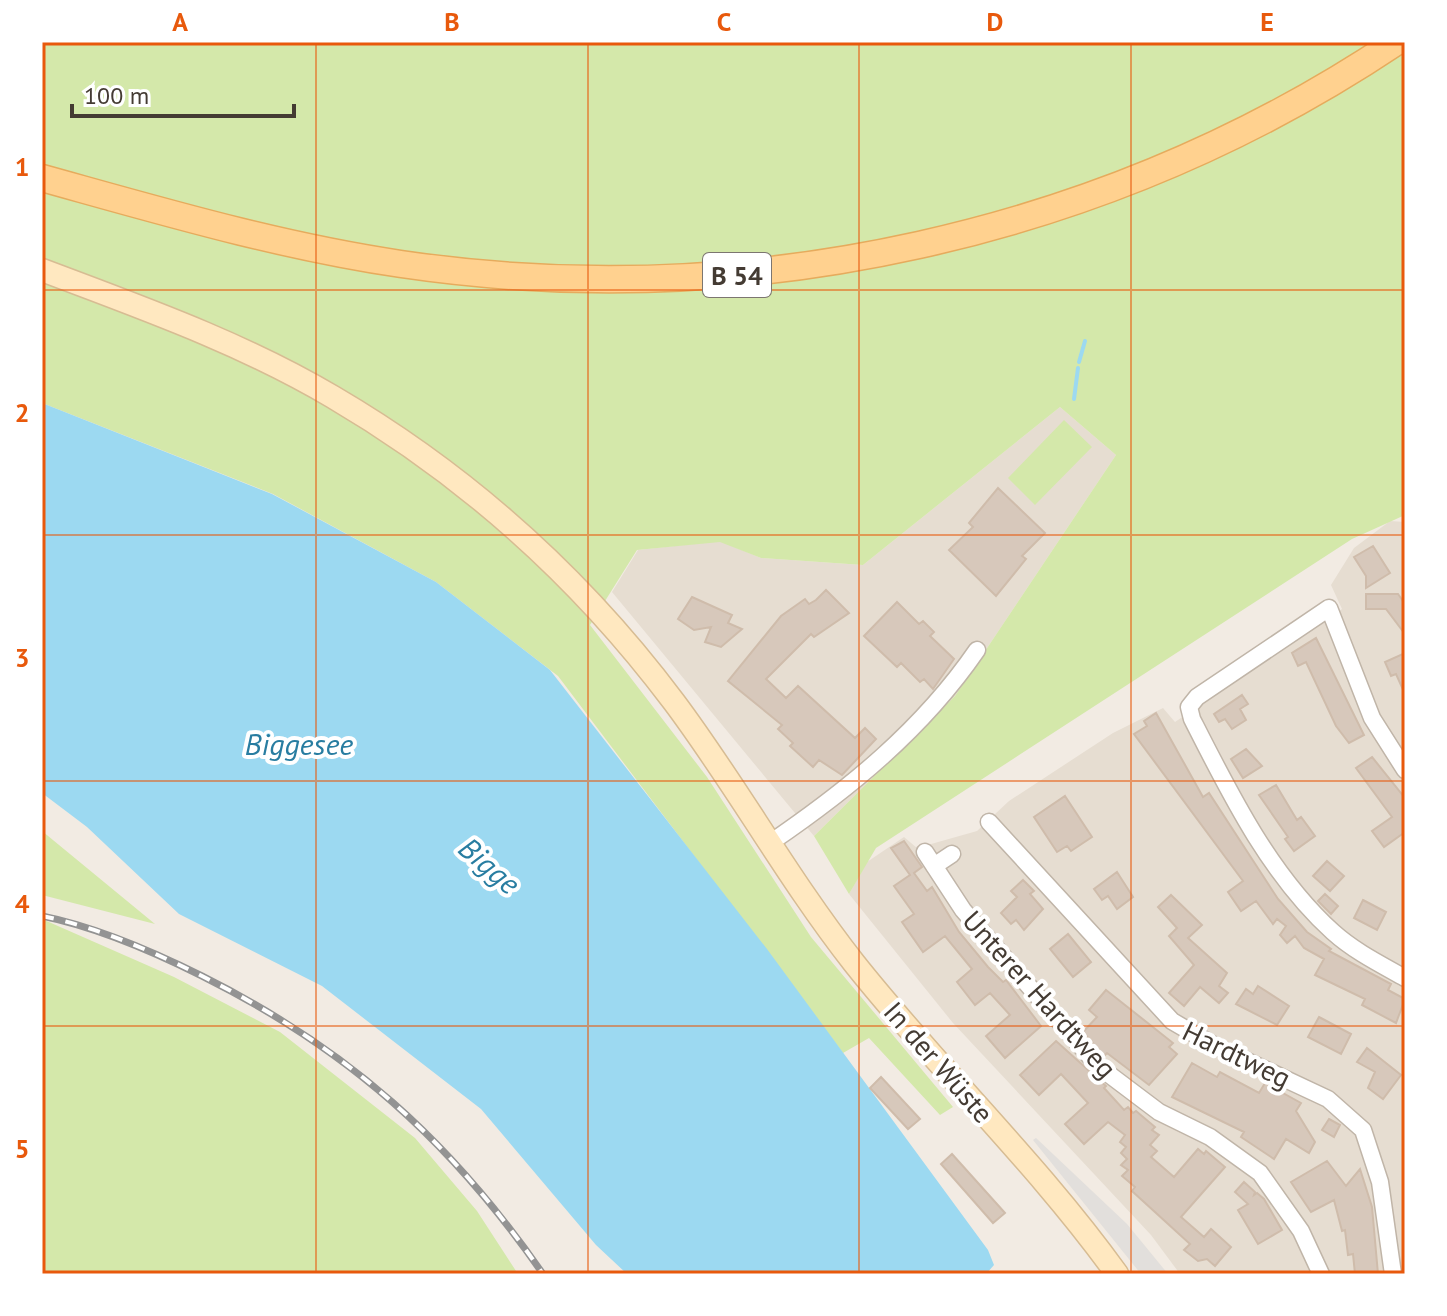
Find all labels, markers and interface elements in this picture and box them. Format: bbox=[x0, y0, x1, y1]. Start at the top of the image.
text: A bbox=[172, 5, 188, 38]
text: B bbox=[444, 5, 460, 38]
text: C bbox=[717, 5, 731, 38]
text: D bbox=[987, 5, 1003, 38]
text: E bbox=[1260, 5, 1274, 38]
scale bar bbox=[72, 68, 294, 118]
text: 100 m bbox=[84, 80, 149, 111]
text: 1 bbox=[15, 150, 29, 183]
road number: B 54 bbox=[703, 253, 771, 297]
text: 2 bbox=[15, 396, 29, 429]
text: 3 bbox=[15, 641, 29, 674]
water label: Biggesee bbox=[245, 724, 353, 763]
water label: Bigge bbox=[451, 828, 529, 902]
text: 4 bbox=[15, 887, 30, 920]
street label: Unterer Hardtweg bbox=[955, 902, 1125, 1086]
street label: In der Wüste bbox=[876, 994, 1002, 1130]
street label: Hardtweg bbox=[1177, 1012, 1297, 1096]
text: 5 bbox=[15, 1132, 29, 1165]

